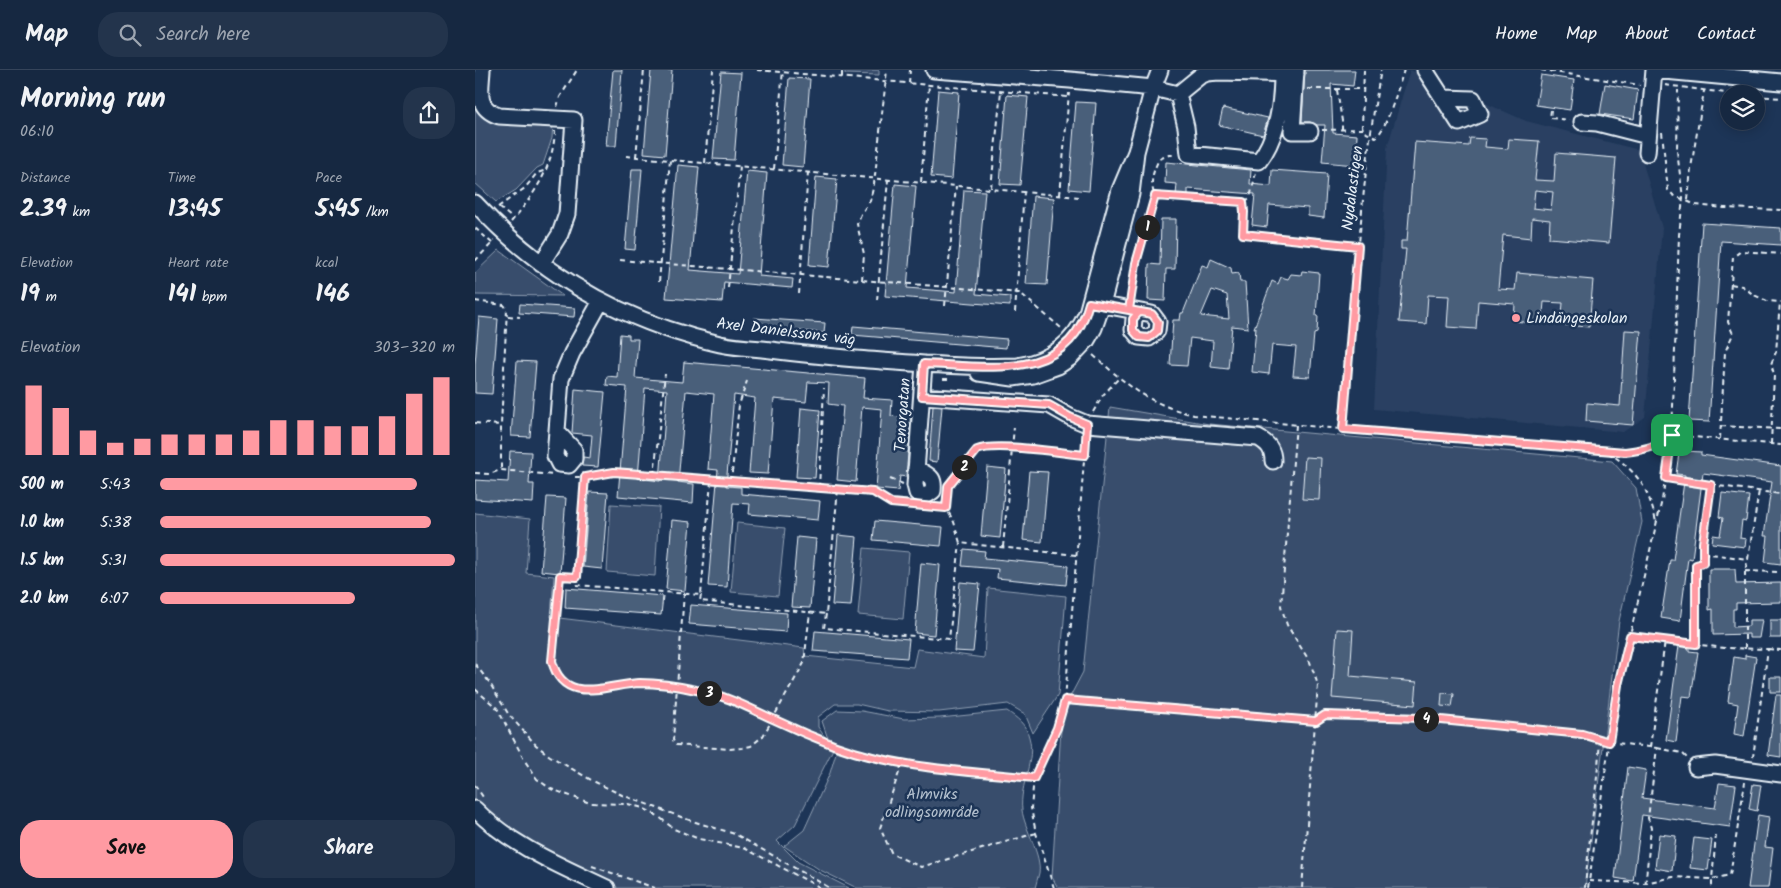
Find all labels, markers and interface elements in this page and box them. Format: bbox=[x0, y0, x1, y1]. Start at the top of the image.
search box bbox=[98, 12, 448, 57]
text: Map bbox=[25, 15, 68, 54]
text: Search here bbox=[156, 20, 250, 50]
text: Home bbox=[1495, 20, 1538, 49]
text: Map bbox=[1566, 20, 1597, 49]
text: About bbox=[1625, 20, 1669, 49]
text: Contact bbox=[1697, 20, 1756, 49]
icon: search bbox=[116, 21, 144, 49]
text: Morning run bbox=[20, 77, 166, 122]
map controls bbox=[1720, 85, 1765, 130]
button: layers bbox=[1720, 85, 1765, 130]
button: share bbox=[403, 87, 455, 139]
text: 06:10 bbox=[20, 119, 54, 144]
street label: Nydalastigen bbox=[1335, 144, 1371, 232]
text: Distance bbox=[20, 167, 70, 189]
text: Time bbox=[168, 167, 196, 189]
text: Pace bbox=[315, 167, 342, 189]
text: 2.39 bbox=[20, 189, 67, 229]
text: 13:45 bbox=[168, 189, 221, 229]
text: 5:45 bbox=[315, 189, 360, 229]
text: km bbox=[67, 201, 90, 223]
text: /km bbox=[360, 201, 389, 223]
pin: 1 bbox=[1135, 214, 1159, 240]
text: 1 bbox=[1145, 216, 1150, 238]
text: Elevation bbox=[20, 252, 73, 274]
text: Heart rate bbox=[168, 252, 229, 274]
text: kcal bbox=[315, 252, 338, 274]
text: 19 bbox=[20, 274, 40, 314]
text: 141 bbox=[168, 274, 196, 314]
text: 146 bbox=[315, 274, 350, 314]
text: m bbox=[40, 286, 57, 308]
text: bpm bbox=[196, 286, 227, 308]
place label: Lindängeskolan bbox=[1526, 306, 1627, 331]
street label: Axel Danielssons väg bbox=[715, 311, 857, 353]
marker: Lindängeskolan bbox=[1510, 312, 1522, 324]
text: Elevation bbox=[20, 335, 81, 360]
text: 303–320 m bbox=[373, 335, 455, 360]
street label: Tenorgatan bbox=[888, 377, 918, 453]
pin bbox=[1651, 414, 1693, 456]
icon: arrive bbox=[1658, 421, 1686, 449]
pin: 2 bbox=[951, 454, 977, 480]
text: 2 bbox=[960, 456, 969, 478]
text: 500 m bbox=[20, 472, 64, 497]
text: 5:43 bbox=[100, 472, 130, 497]
text: 1.0 km bbox=[20, 510, 64, 535]
text: 5:38 bbox=[100, 510, 131, 535]
text: 1.5 km bbox=[20, 548, 64, 573]
text: 5:31 bbox=[100, 548, 127, 573]
text: 2.0 km bbox=[20, 586, 68, 611]
text: 6:07 bbox=[100, 586, 128, 611]
pin: 3 bbox=[697, 680, 721, 706]
text: 3 bbox=[706, 682, 713, 704]
pin: 4 bbox=[1413, 706, 1439, 732]
text: 4 bbox=[1423, 708, 1430, 730]
park label: Almviks odlingsområde bbox=[885, 782, 979, 825]
button: Save bbox=[20, 820, 233, 878]
button: Share bbox=[243, 820, 455, 878]

